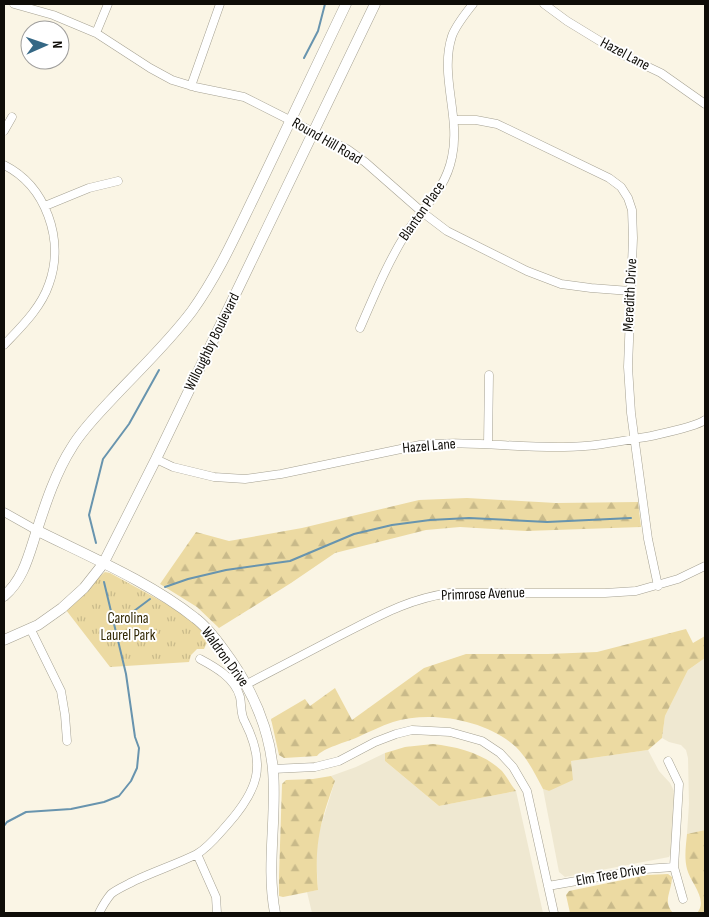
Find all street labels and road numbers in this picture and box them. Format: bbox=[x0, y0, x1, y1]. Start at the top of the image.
street label: Hazel Lane bbox=[597, 33, 653, 75]
street label: Round Hill Road bbox=[289, 113, 365, 169]
street label: Blanton Place bbox=[395, 178, 449, 244]
street label: Meredith Drive bbox=[619, 258, 641, 332]
street label: Willoughby Boulevard bbox=[180, 290, 244, 394]
street label: Hazel Lane bbox=[401, 434, 457, 458]
street label: Primrose Avenue bbox=[441, 583, 525, 605]
street label: Waldron Drive bbox=[197, 623, 253, 691]
street label: Elm Tree Drive bbox=[575, 860, 647, 890]

